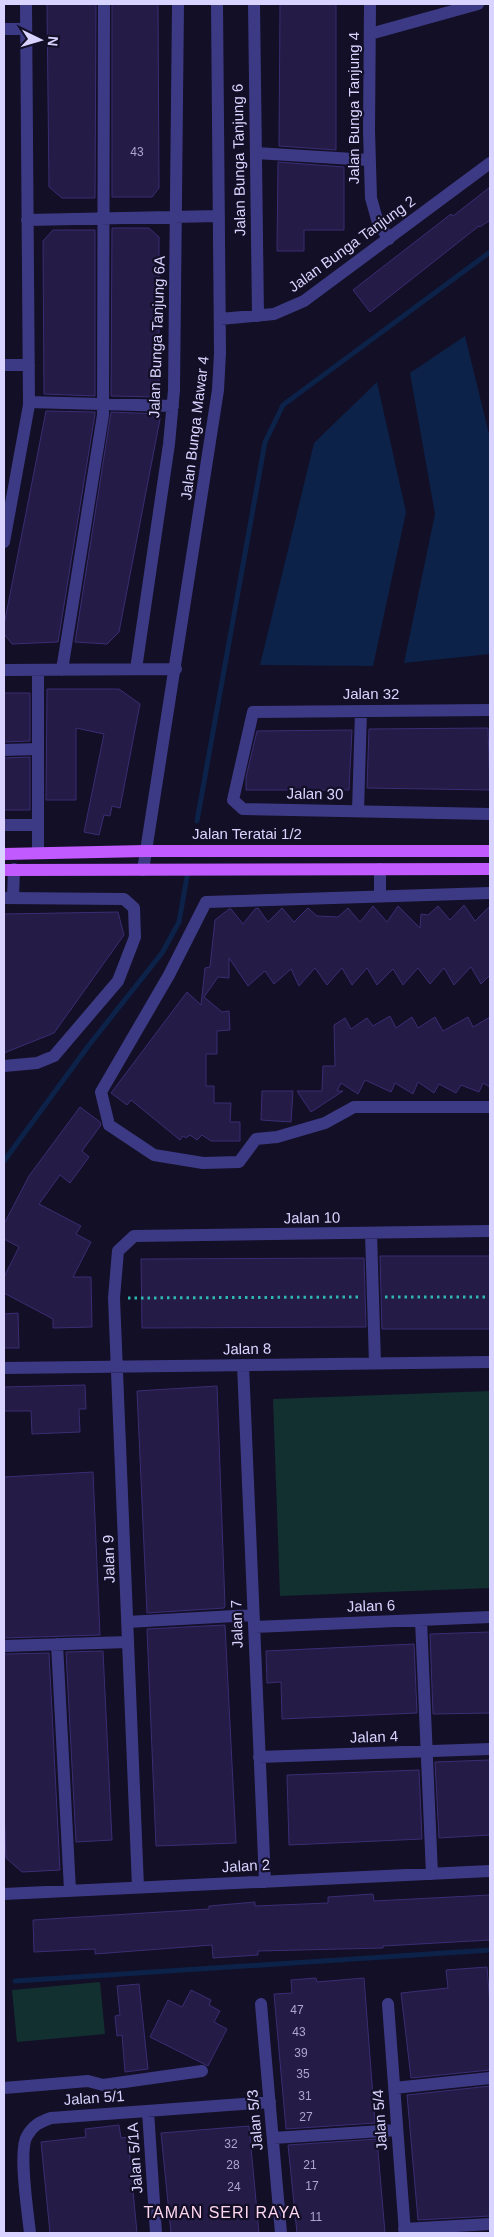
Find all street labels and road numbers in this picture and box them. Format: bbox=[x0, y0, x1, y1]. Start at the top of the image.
street label: Jalan Bunga Tanjung 4 bbox=[345, 32, 362, 184]
street label: Jalan Bunga Tanjung 6 bbox=[229, 84, 248, 236]
street label: Jalan Bunga Tanjung 2 bbox=[285, 192, 418, 295]
street label: Jalan Bunga Tanjung 6A bbox=[145, 256, 168, 418]
street label: Jalan Bunga Mawar 4 bbox=[177, 355, 212, 501]
street label: Jalan 32 bbox=[343, 685, 399, 702]
street label: Jalan 30 bbox=[287, 785, 344, 802]
street label: Jalan Teratai 1/2 bbox=[192, 825, 302, 842]
street label: Jalan 10 bbox=[283, 1209, 340, 1226]
street label: Jalan 8 bbox=[223, 1340, 271, 1357]
street label: Jalan 9 bbox=[99, 1535, 118, 1583]
street label: Jalan 6 bbox=[347, 1596, 395, 1615]
street label: Jalan 7 bbox=[227, 1600, 246, 1648]
street label: Jalan 4 bbox=[350, 1727, 398, 1746]
street label: Jalan 2 bbox=[221, 1856, 271, 1875]
street label: Jalan 5/1 bbox=[63, 2087, 125, 2108]
street label: Jalan 5/3 bbox=[243, 2089, 266, 2151]
street label: Jalan 5/4 bbox=[369, 2089, 390, 2151]
street label: Jalan 5/1A bbox=[124, 2122, 145, 2194]

